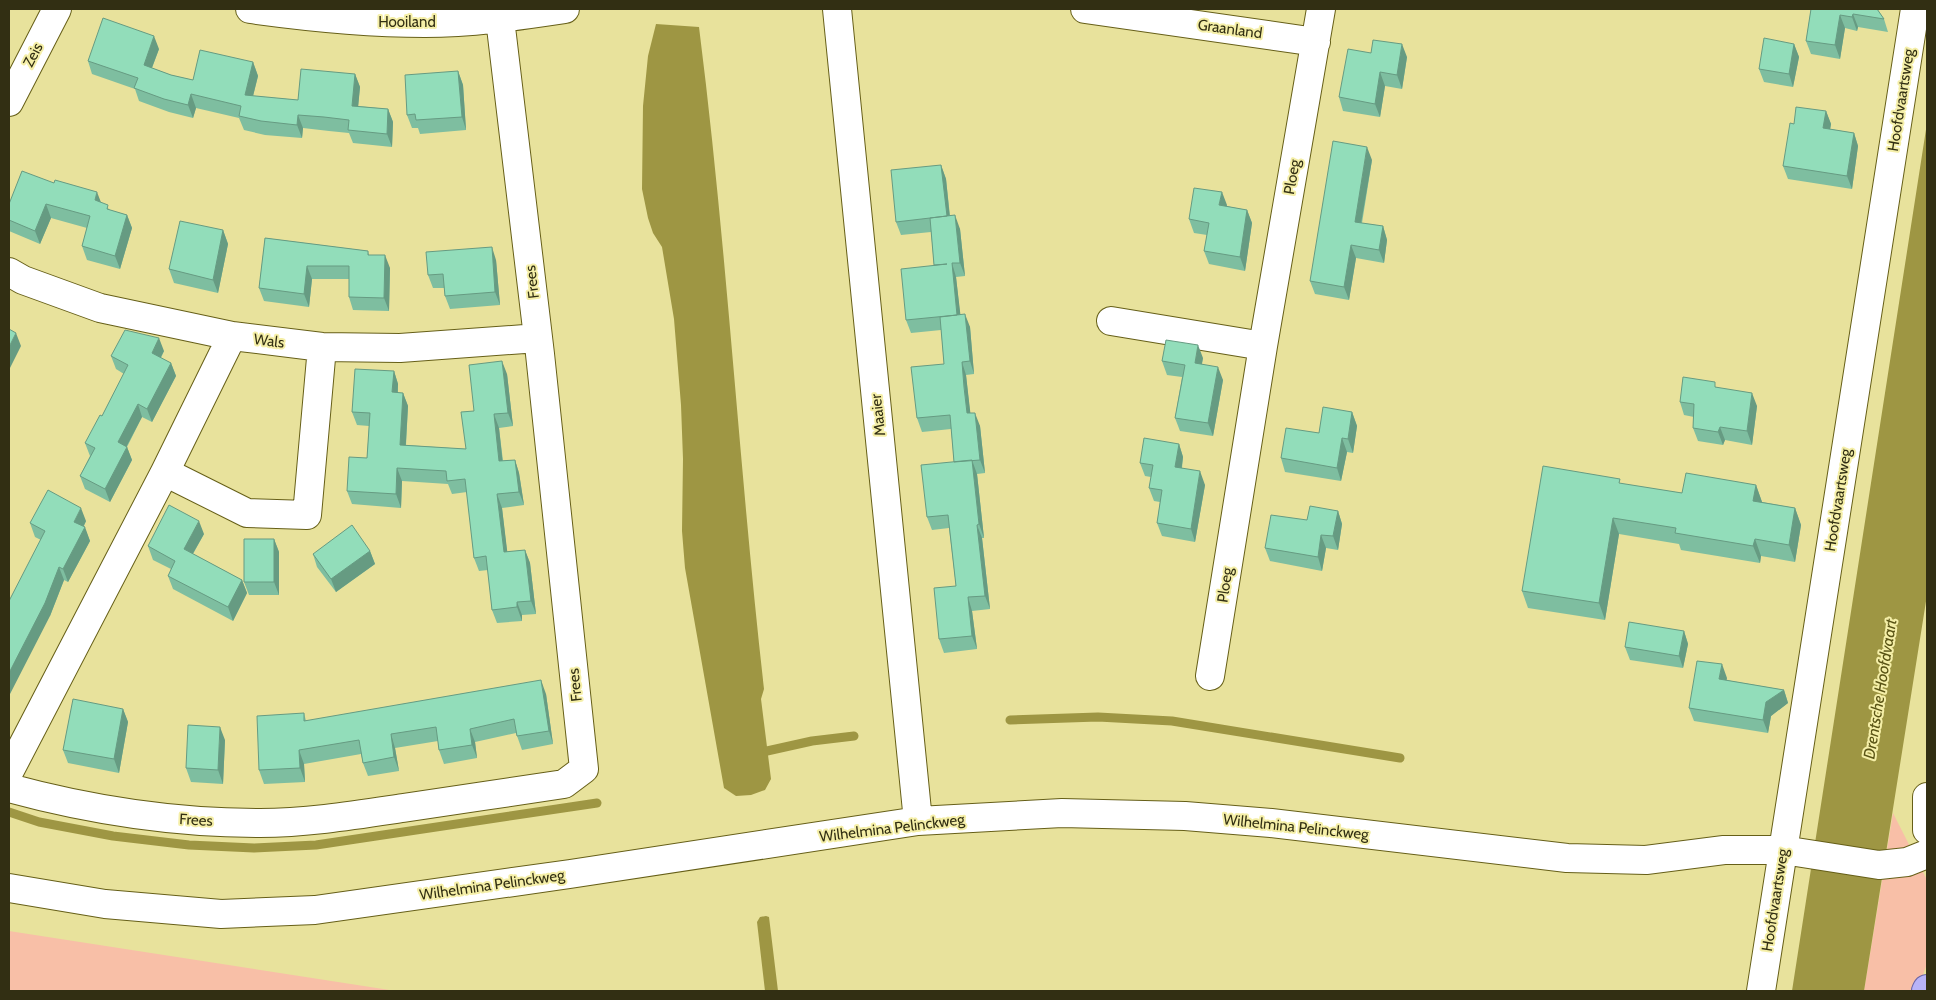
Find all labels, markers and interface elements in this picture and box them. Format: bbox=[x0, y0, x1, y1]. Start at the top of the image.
street label: Hooiland bbox=[378, 13, 436, 31]
street label: Graanland bbox=[1197, 16, 1263, 42]
street label: Zeis bbox=[19, 40, 47, 70]
street label: Hoofdvaartsweg bbox=[1884, 47, 1918, 153]
street label: Ploeg bbox=[1280, 158, 1304, 196]
street label: Frees bbox=[521, 264, 543, 300]
street label: Wals bbox=[253, 330, 285, 352]
street label: Maaier bbox=[867, 393, 889, 437]
street label: Hoofdvaartsweg bbox=[1821, 447, 1855, 553]
street label: Ploeg bbox=[1213, 566, 1237, 604]
water label: Drentsche Hoofdvaart bbox=[1860, 616, 1901, 760]
street label: Frees bbox=[564, 668, 586, 702]
street label: Frees bbox=[179, 810, 213, 830]
street label: Wilhelmina Pelinckweg bbox=[818, 810, 966, 846]
street label: Wilhelmina Pelinckweg bbox=[1222, 810, 1370, 844]
street label: Hoofdvaartsweg bbox=[1758, 847, 1792, 953]
street label: Wilhelmina Pelinckweg bbox=[418, 866, 566, 904]

